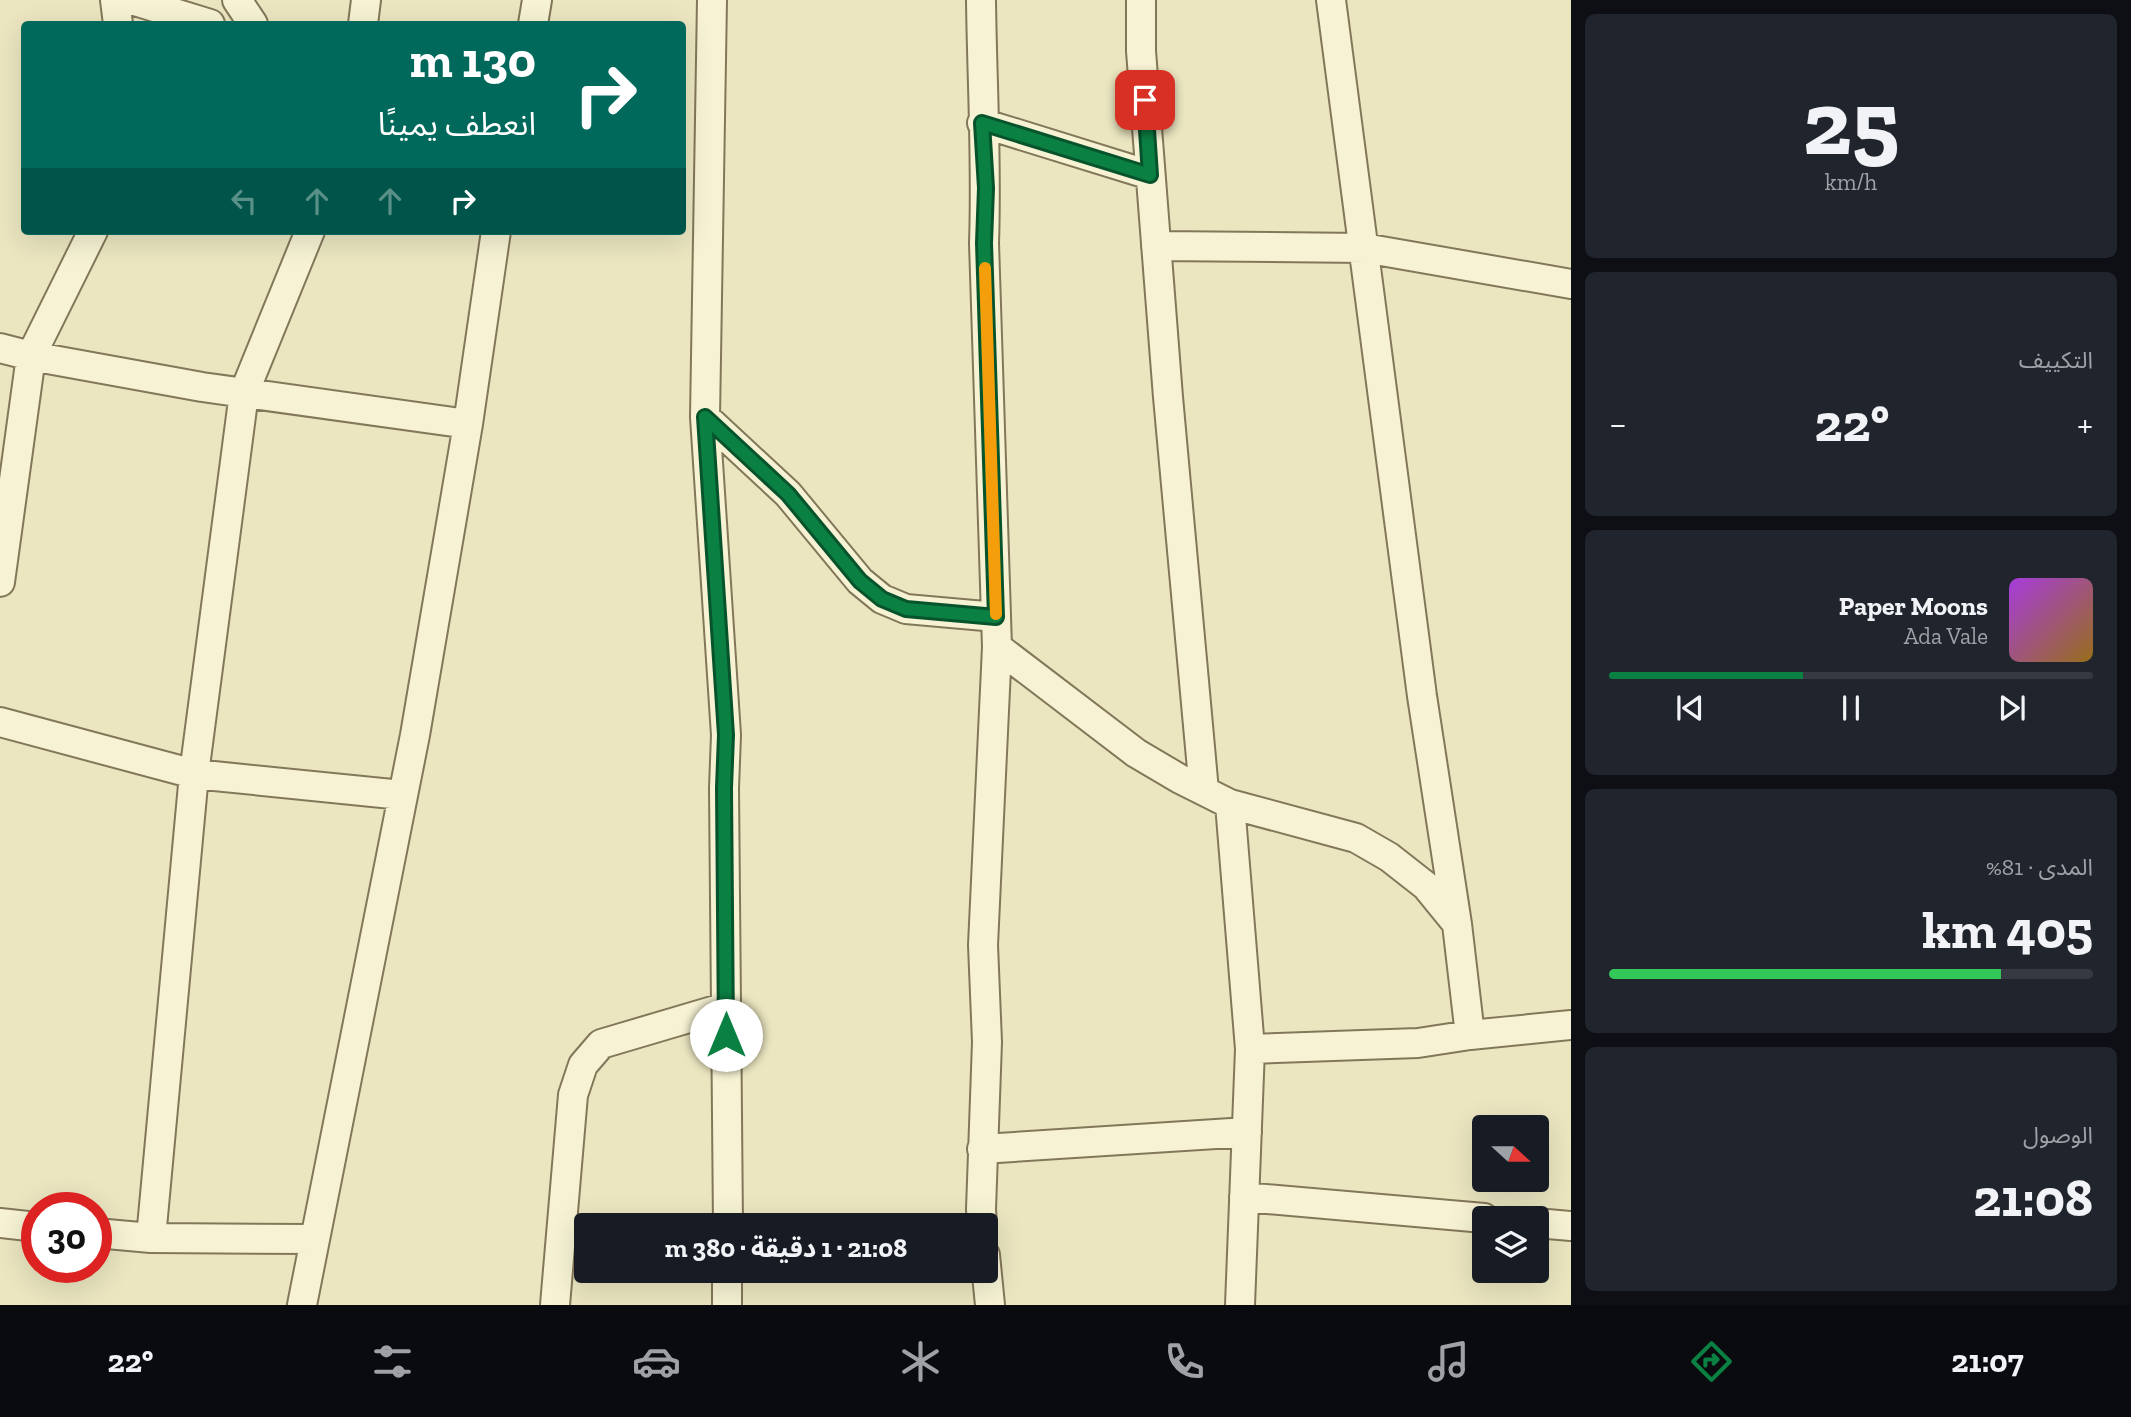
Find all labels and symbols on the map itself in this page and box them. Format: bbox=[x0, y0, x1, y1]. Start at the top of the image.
pin bbox=[1115, 70, 1175, 130]
position arrow bbox=[689, 998, 763, 1072]
north arrow bbox=[1472, 1115, 1549, 1192]
speed limit sign: 30 bbox=[21, 1192, 112, 1283]

